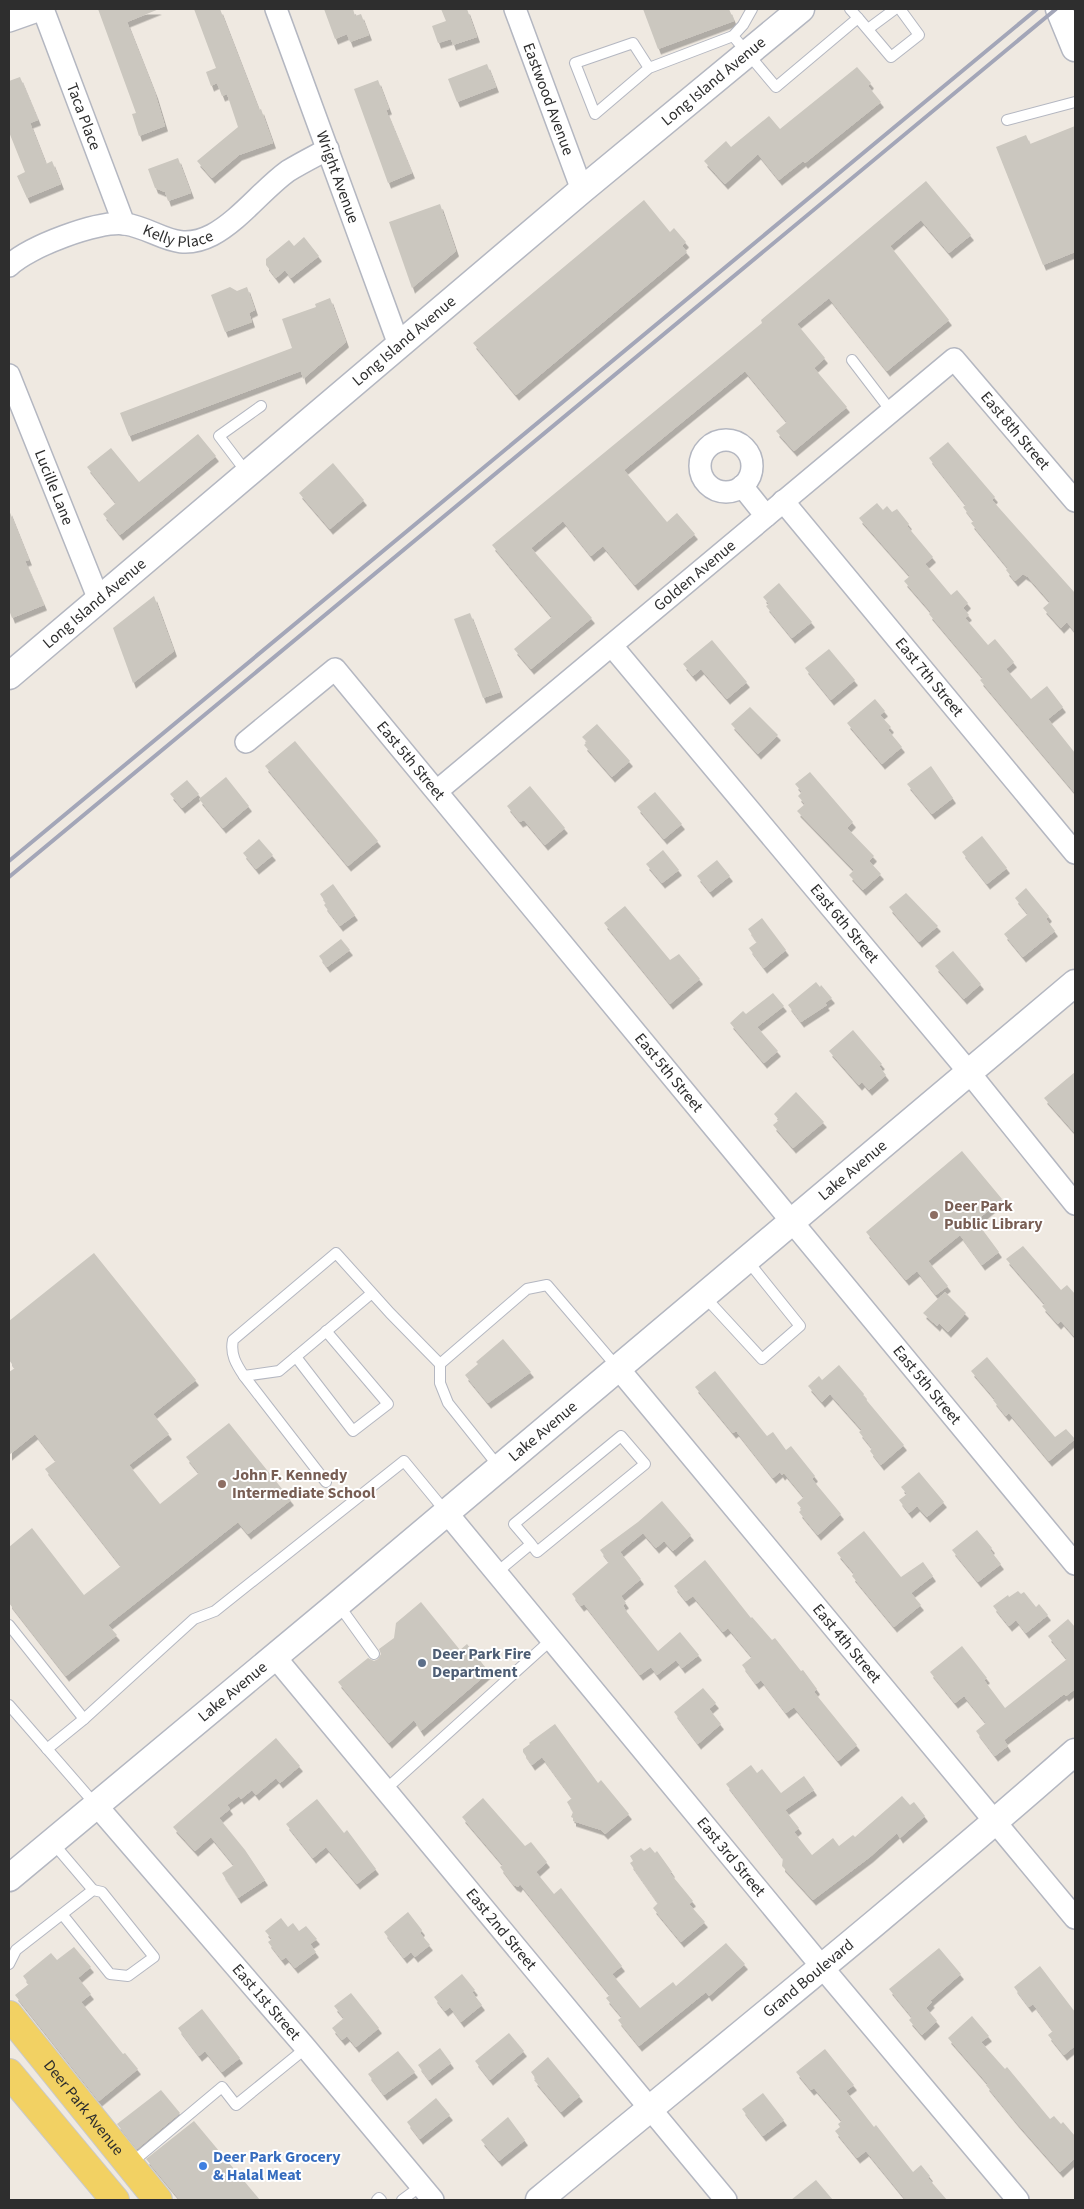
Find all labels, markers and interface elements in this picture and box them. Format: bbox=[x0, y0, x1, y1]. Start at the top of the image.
street label: Long Island Avenue bbox=[657, 31, 771, 131]
street label: Eastwood Avenue bbox=[517, 40, 579, 159]
street label: Taca Place bbox=[61, 80, 106, 153]
street label: Wright Avenue bbox=[311, 128, 365, 226]
street label: Kelly Place bbox=[140, 219, 217, 253]
street label: Long Island Avenue bbox=[347, 291, 461, 391]
street label: East 8th Street bbox=[975, 387, 1055, 475]
street label: Lucille Lane bbox=[29, 446, 79, 528]
street label: Golden Avenue bbox=[649, 535, 741, 616]
street label: Long Island Avenue bbox=[38, 553, 151, 654]
street label: East 7th Street bbox=[890, 633, 969, 722]
street label: East 5th Street bbox=[371, 716, 451, 805]
street label: East 6th Street bbox=[805, 879, 884, 968]
street label: East 5th Street bbox=[629, 1028, 709, 1118]
street label: Lake Avenue bbox=[813, 1135, 892, 1206]
place label: Deer Park Public Library bbox=[944, 1195, 1043, 1235]
marker: Deer Park Public Library bbox=[928, 1209, 940, 1221]
street label: East 5th Street bbox=[888, 1341, 967, 1430]
street label: Lake Avenue bbox=[504, 1396, 582, 1467]
place label: John F. Kennedy Intermediate School bbox=[232, 1464, 376, 1504]
marker: John F. Kennedy Intermediate School bbox=[216, 1478, 228, 1490]
street label: East 4th Street bbox=[807, 1599, 887, 1688]
place label: Deer Park Fire Department bbox=[432, 1643, 531, 1683]
street label: Lake Avenue bbox=[193, 1656, 272, 1727]
marker: Deer Park Fire Department bbox=[416, 1657, 428, 1669]
street label: East 3rd Street bbox=[692, 1812, 771, 1902]
street label: East 2nd Street bbox=[461, 1884, 542, 1975]
street label: Grand Boulevard bbox=[758, 1934, 859, 2023]
street label: East 1st Street bbox=[227, 1959, 306, 2045]
street label: Deer Park Avenue bbox=[38, 2055, 129, 2160]
place label: Deer Park Grocery & Halal Meat bbox=[213, 2146, 341, 2186]
marker: Deer Park Grocery & Halal Meat bbox=[197, 2160, 209, 2172]

